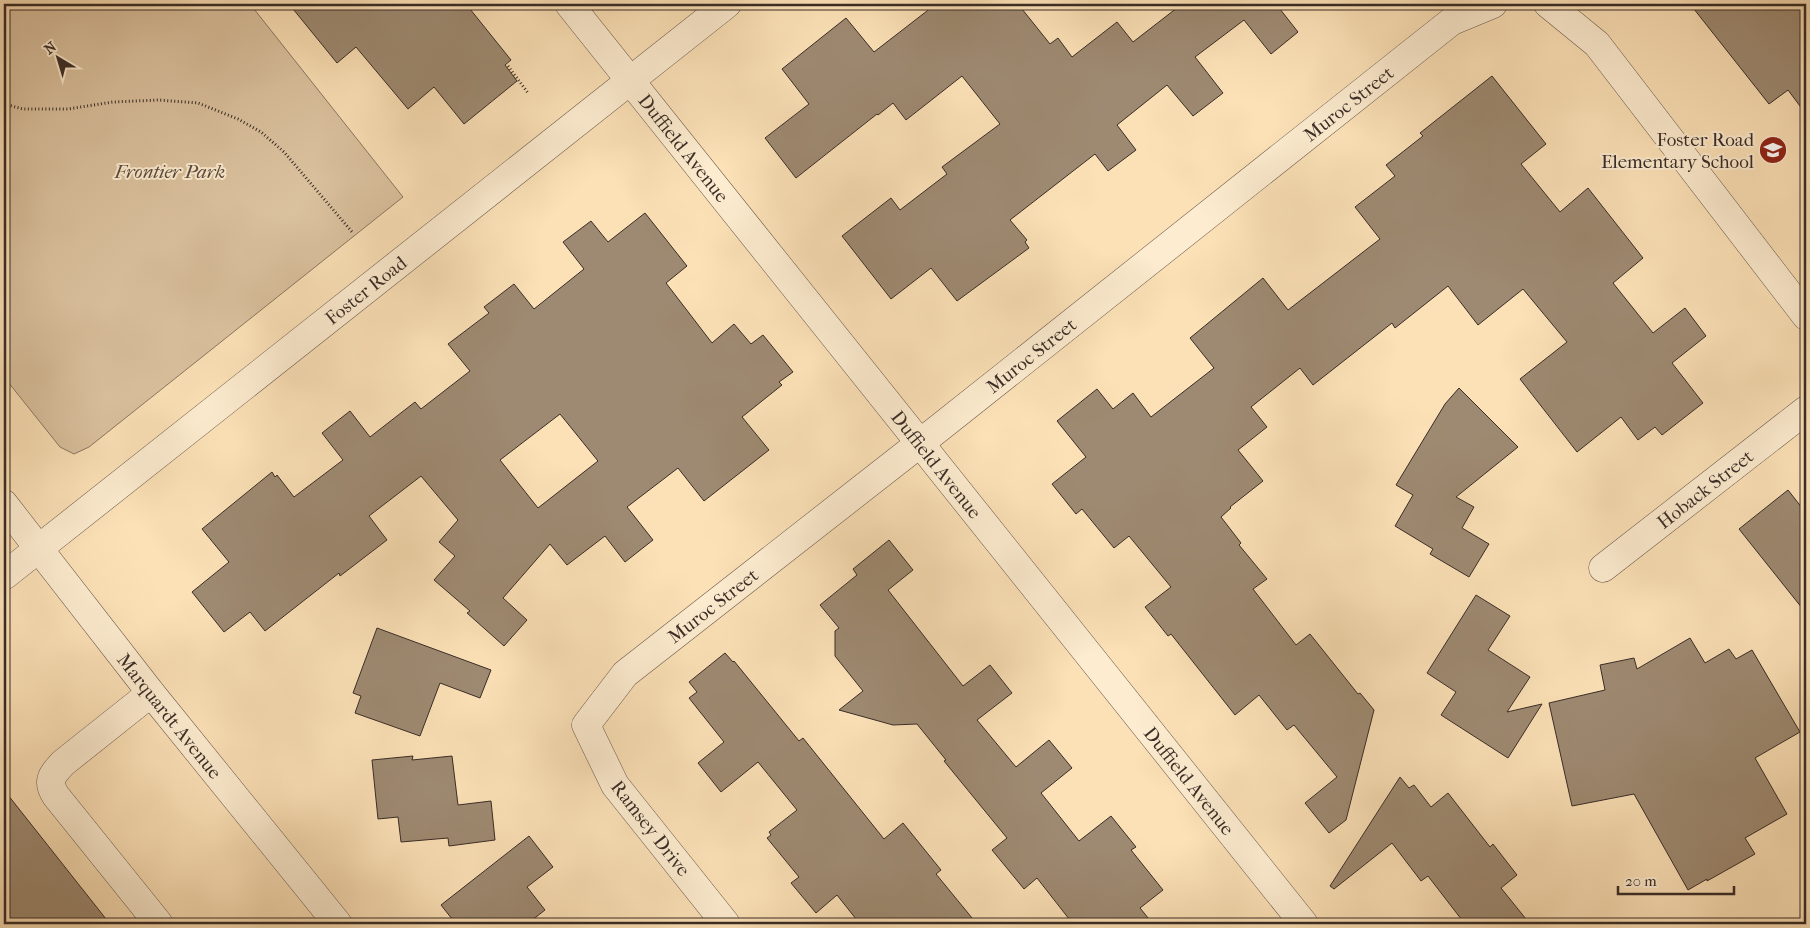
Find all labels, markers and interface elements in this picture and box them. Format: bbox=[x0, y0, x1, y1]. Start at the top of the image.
north arrow bbox=[32, 32, 82, 82]
text: N bbox=[41, 38, 60, 58]
street label: Muroc Street bbox=[1300, 62, 1398, 146]
street label: Duffield Avenue bbox=[633, 90, 733, 207]
place label: Foster Road Elementary School bbox=[1601, 129, 1755, 173]
school or university icon: Foster Road Elementary School bbox=[1758, 135, 1788, 165]
park label: Frontier Park bbox=[114, 161, 225, 183]
street label: Foster Road bbox=[321, 251, 412, 330]
street label: Muroc Street bbox=[982, 314, 1081, 398]
street label: Duffield Avenue bbox=[886, 406, 986, 523]
street label: Hoback Street bbox=[1653, 445, 1758, 534]
street label: Muroc Street bbox=[664, 564, 763, 648]
street label: Marquardt Avenue bbox=[112, 649, 226, 783]
street label: Duffield Avenue bbox=[1139, 723, 1238, 840]
street label: Ramsey Drive bbox=[606, 776, 694, 881]
scale bar bbox=[1618, 863, 1734, 895]
text: 20 m bbox=[1625, 872, 1657, 890]

